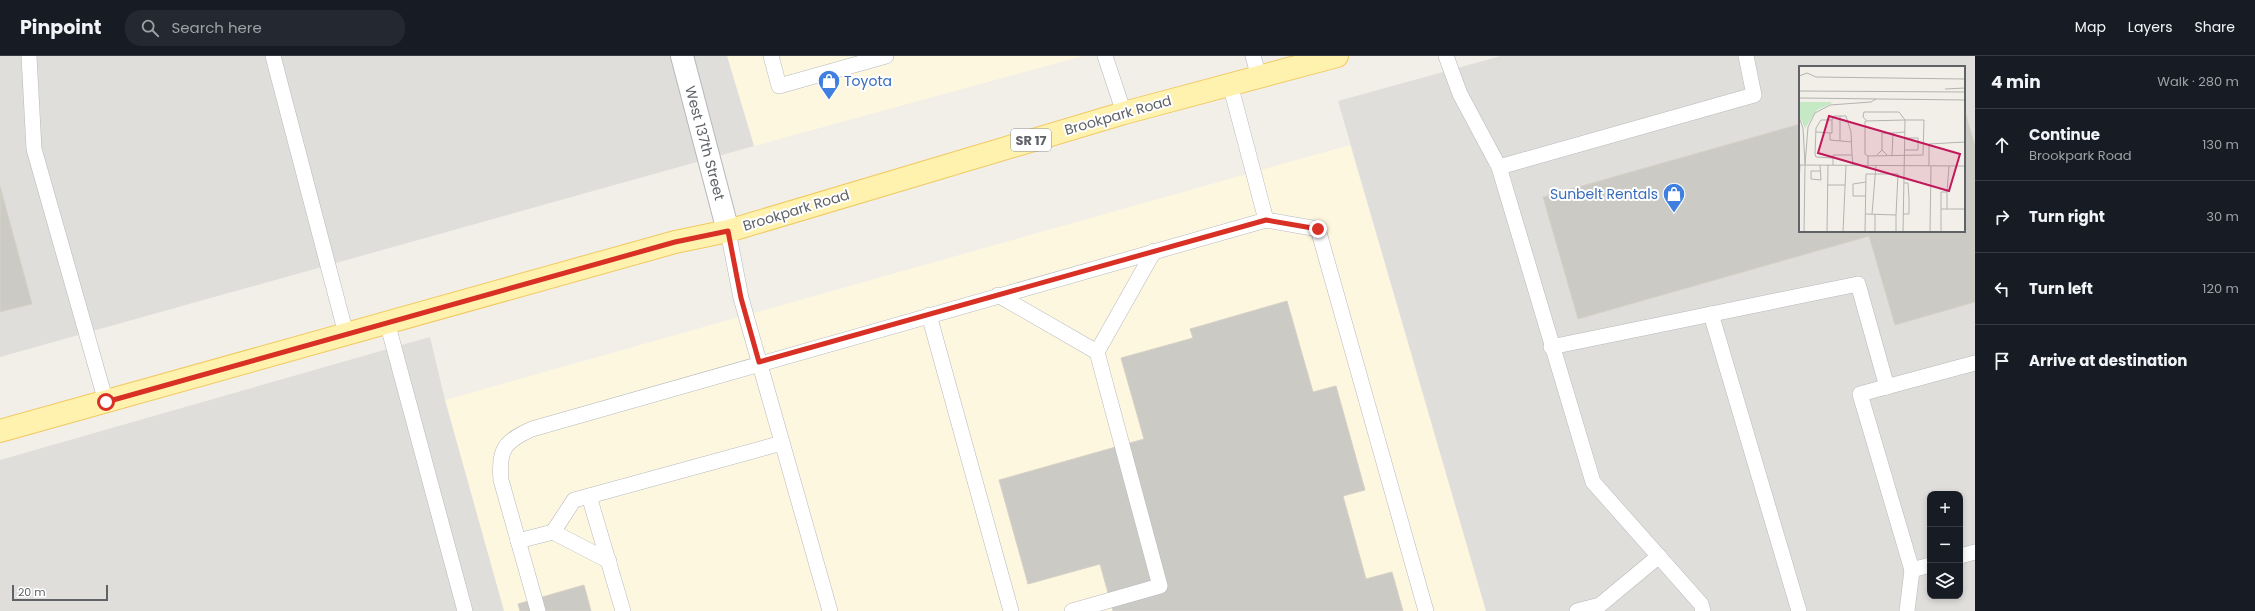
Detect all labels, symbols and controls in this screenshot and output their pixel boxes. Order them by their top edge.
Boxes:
search box [125,10,405,46]
text: Pinpoint [20,14,101,41]
icon: search [139,17,161,39]
text: Search here [171,17,262,38]
text: Map [2075,17,2106,37]
text: Layers [2128,17,2172,37]
text: Share [2194,17,2235,37]
inset map [1799,66,1965,232]
shop icon: Toyota [816,68,842,101]
text: 4 min [1991,70,2041,94]
place label: Toyota [844,71,892,91]
text: Walk · 280 m [2157,72,2239,91]
street label: West 137th Street [680,84,730,202]
street label: Brookpark Road [1062,90,1174,140]
text: Continue [2029,124,2100,145]
road number: SR 17 [1011,129,1051,151]
icon: ahead [1991,134,2013,156]
text: 130 m [2202,135,2239,154]
text: Brookpark Road [2029,146,2132,165]
shop icon: Sunbelt Rentals [1661,181,1687,214]
street label: Brookpark Road [740,184,852,236]
place label: Sunbelt Rentals [1550,184,1658,204]
icon: right [1991,206,2013,228]
text: Turn right [2029,206,2105,227]
text: 30 m [2206,207,2239,226]
route end [1309,220,1327,238]
icon: left [1991,278,2013,300]
text: Turn left [2029,278,2093,299]
text: 120 m [2202,279,2239,298]
icon: arrive [1991,350,2013,372]
text: Arrive at destination [2029,350,2187,371]
route start [97,393,115,411]
map controls [1927,491,1963,599]
button: + [1927,491,1963,527]
button: − [1927,527,1963,563]
button: layers [1927,563,1963,599]
scale bar [12,583,108,602]
text: 20 m [18,584,46,600]

